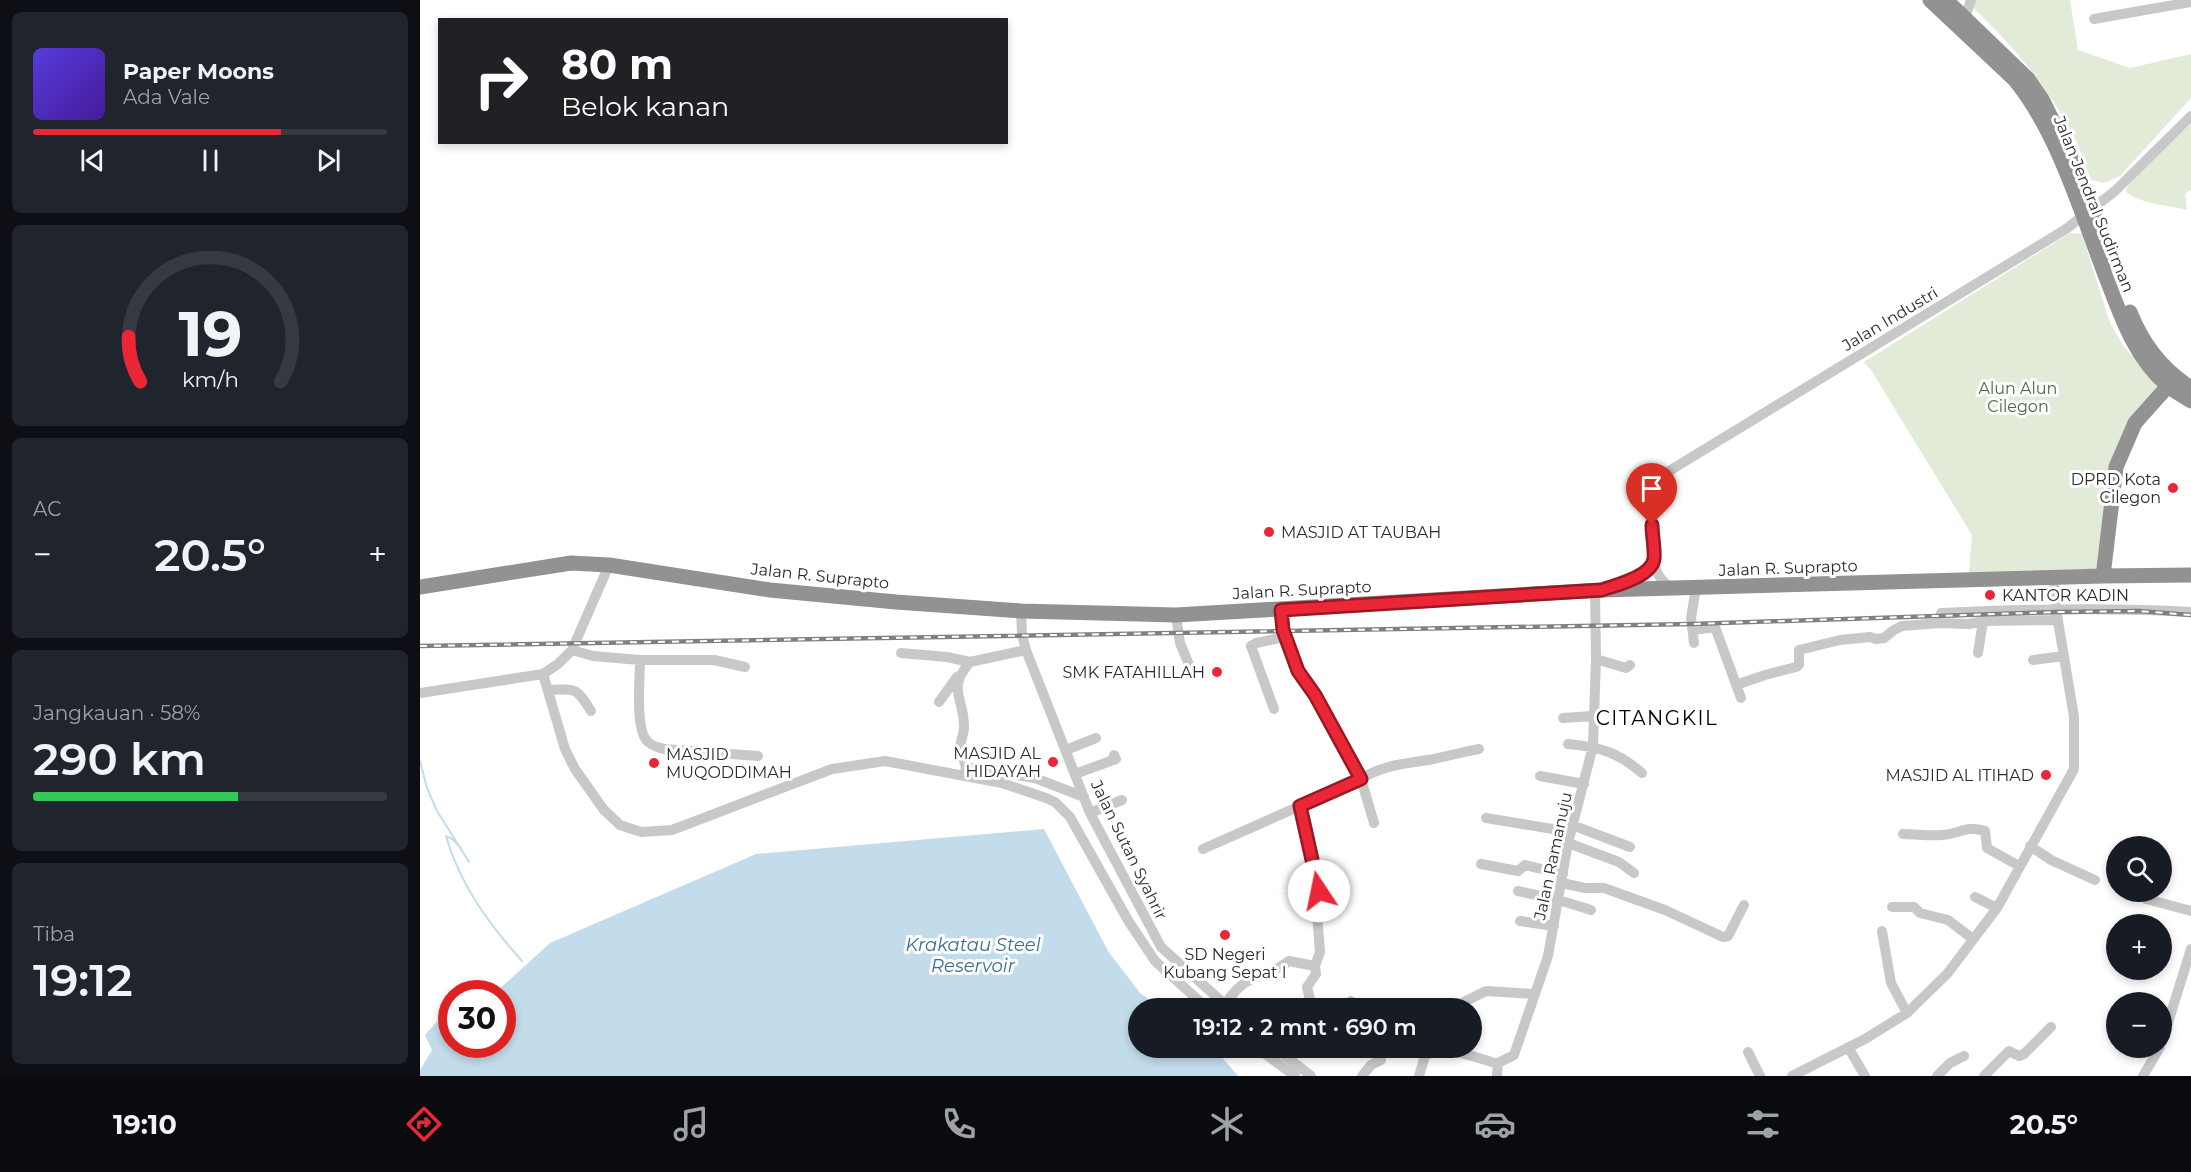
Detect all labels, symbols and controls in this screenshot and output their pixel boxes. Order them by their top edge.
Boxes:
text: 80 m [561,38,673,90]
icon: right [462,42,540,120]
text: Paper Moons [123,58,274,85]
text: Ada Vale [123,85,210,109]
text: Belok kanan [561,90,729,123]
street label: Jalan Jendral Sudirman [2050,112,2138,295]
icon: previous [76,144,109,177]
icon: pause [194,144,227,177]
icon: next [312,144,345,177]
street label: Jalan Industri [1838,283,1941,356]
text: 19 [178,296,242,372]
text: km/h [181,367,239,393]
park label: Alun Alun Cilegon [1979,379,2057,416]
pin [1626,463,1677,525]
place label: DPRD Kota Cilegon [2071,470,2161,507]
icon: arrive [1635,472,1668,505]
marker: DPRD Kota Cilegon [2166,481,2180,495]
text: AC [33,497,61,521]
place label: MASJID AT TAUBAH [1281,523,1441,542]
marker: MASJID AT TAUBAH [1262,525,1276,539]
text: 20.5° [154,527,266,582]
text: − [33,534,52,574]
text: + [368,534,387,574]
street label: Jalan R. Suprapto [1717,556,1858,580]
street label: Jalan R. Suprapto [749,559,890,593]
street label: Jalan R. Suprapto [1231,577,1372,603]
place label: KANTOR KADIN [2002,586,2129,605]
marker: KANTOR KADIN [1983,588,1997,602]
place label: SMK FATAHILLAH [1063,663,1205,682]
marker: SMK FATAHILLAH [1210,665,1224,679]
text: Jangkauan · 58% [33,701,200,725]
district label: CITANGKIL [1596,706,1718,730]
text: 290 km [33,731,206,786]
place label: MASJID AL HIDAYAH [953,744,1042,781]
place label: MASJID MUQODDIMAH [666,745,792,782]
marker: MASJID AL HIDAYAH [1046,755,1060,769]
marker: MASJID MUQODDIMAH [647,756,661,770]
place label: MASJID AL ITIHAD [1886,766,2034,785]
marker: MASJID AL ITIHAD [2039,768,2053,782]
street label: Jalan Sutan Syahrir [1087,776,1171,923]
street label: Jalan Ramanuju [1530,790,1576,923]
map controls [2106,836,2172,1058]
button: search [2106,836,2172,902]
position arrow [1287,859,1351,923]
button: + [2106,914,2172,980]
text: Tiba [33,922,75,946]
marker: SD Negeri Kubang Sepat I [1218,928,1232,942]
water label: Krakatau Steel Reservoir [906,934,1041,977]
place label: SD Negeri Kubang Sepat I [1163,945,1287,982]
text: 19:12 [33,952,133,1007]
speed limit sign: 30 [438,980,516,1058]
button: − [2106,992,2172,1058]
text: 19:12 · 2 mnt · 690 m [1193,1014,1417,1041]
icon: directions [403,1103,445,1145]
icon: music [670,1103,712,1145]
icon: phone [938,1103,980,1145]
icon: climate [1206,1103,1248,1145]
icon: car [1474,1103,1516,1145]
icon: filters [1742,1103,1784,1145]
text: 19:10 [113,1108,177,1141]
text: 20.5° [2010,1108,2078,1141]

